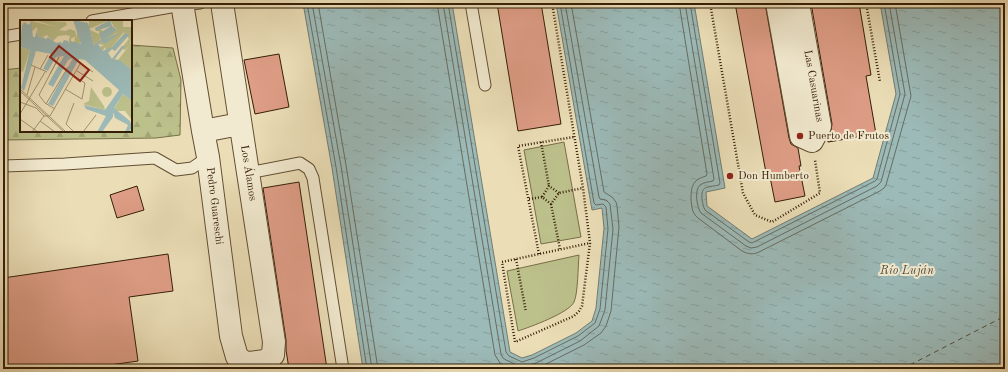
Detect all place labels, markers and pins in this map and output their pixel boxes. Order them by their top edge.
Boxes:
marker: Puerto de Frutos [795,131,805,141]
place label: Puerto de Frutos [808,131,889,142]
marker: Don Humberto [725,171,735,181]
place label: Don Humberto [738,171,809,182]

